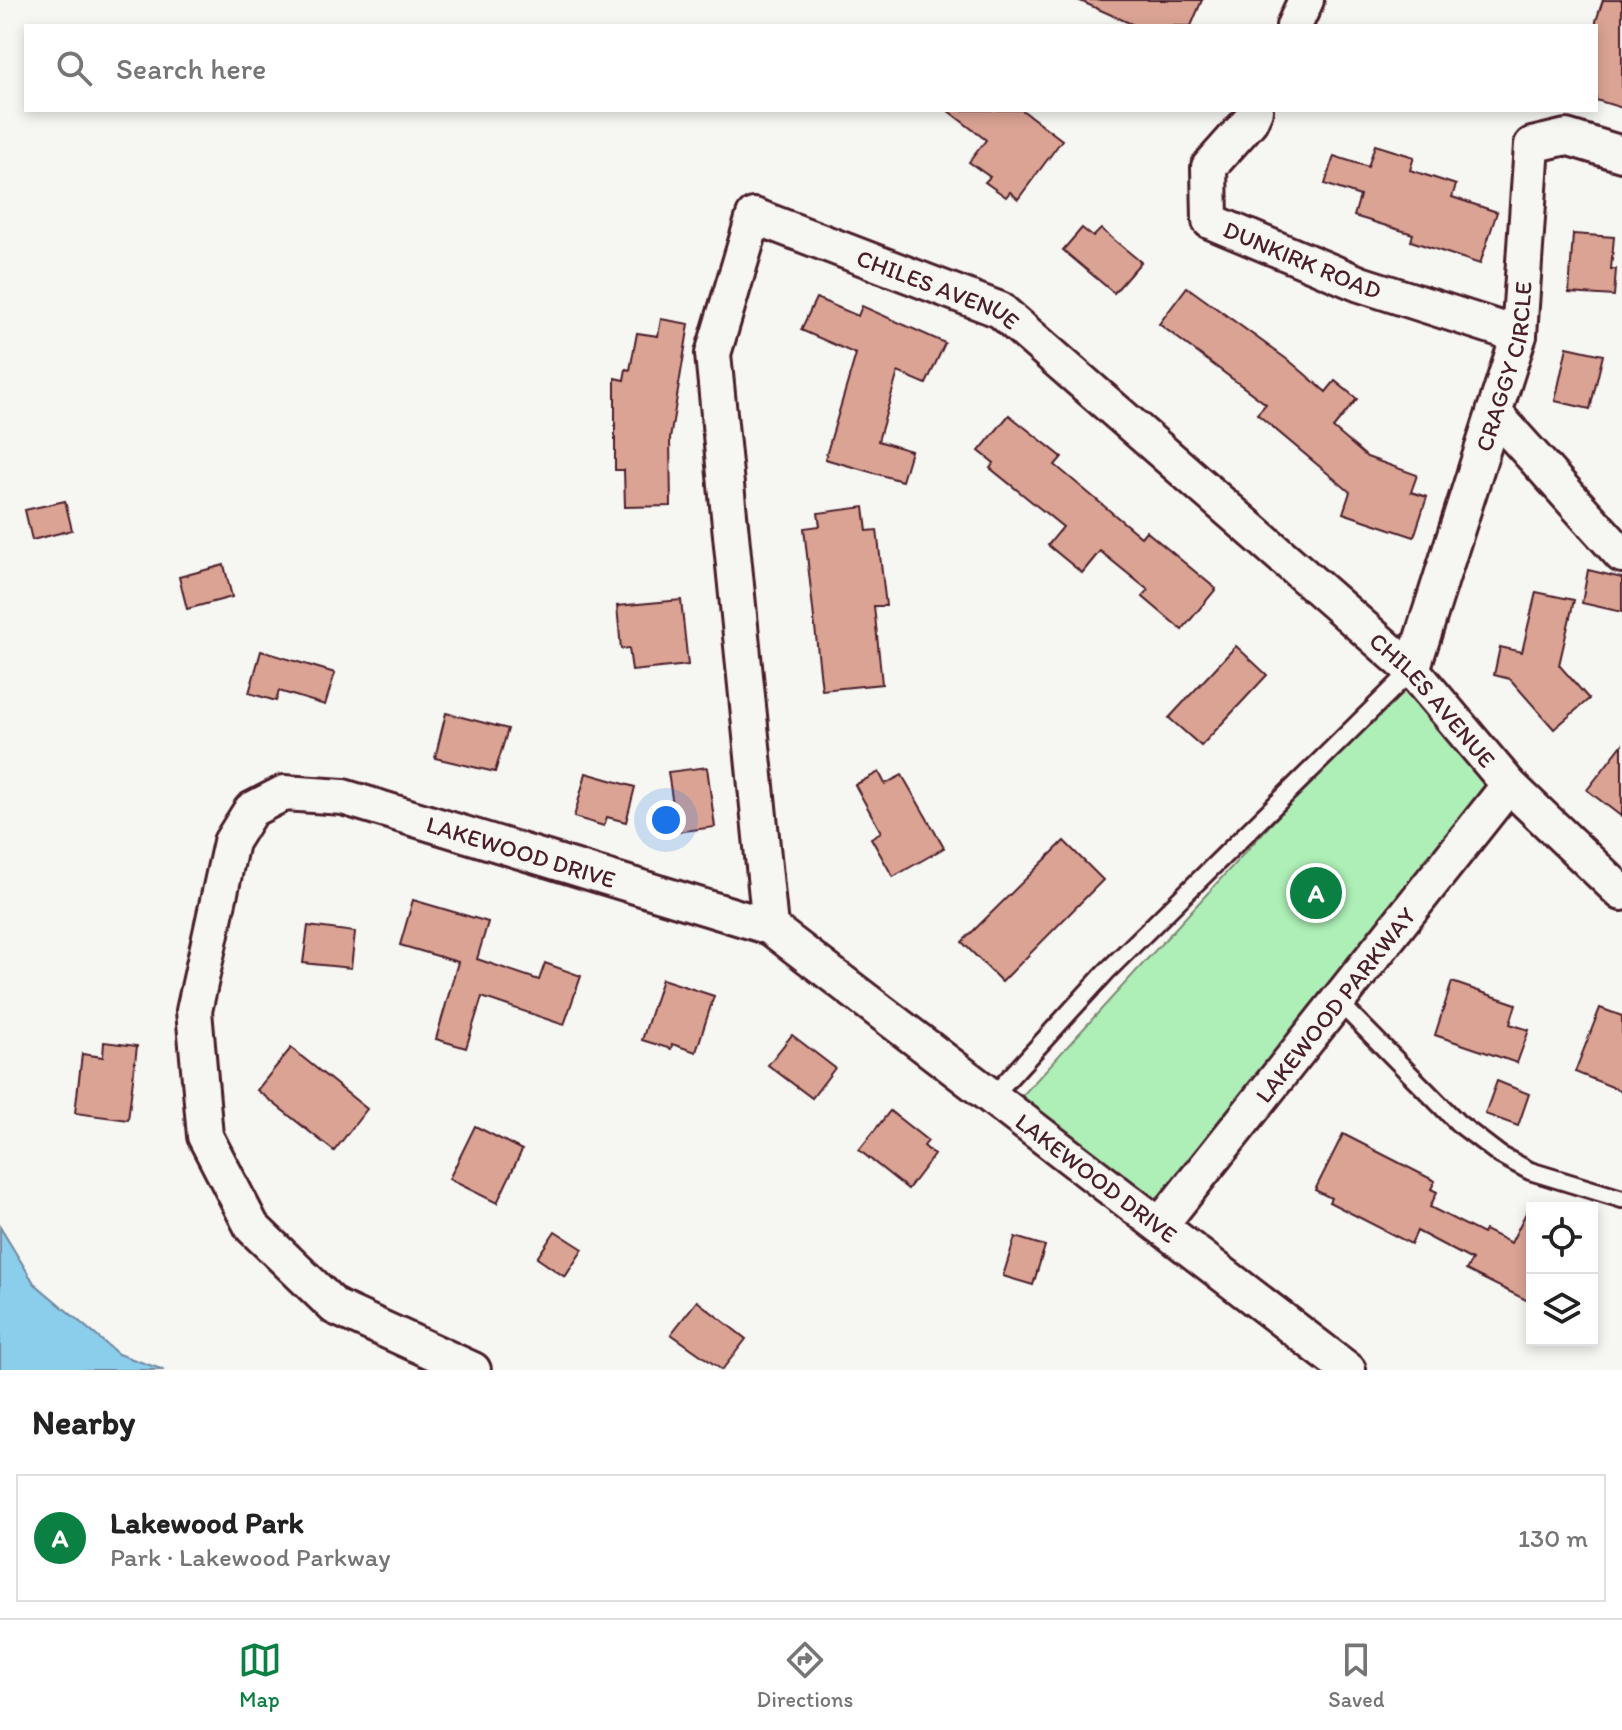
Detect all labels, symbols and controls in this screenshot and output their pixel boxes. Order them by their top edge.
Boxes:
search box [24,24,1598,112]
icon: search [52,46,96,90]
text: Search here [116,50,266,87]
street label: DUNKIRK ROAD [1219,214,1385,304]
street label: CHILES AVENUE [853,242,1026,335]
street label: CRAGGY CIRCLE [1468,280,1537,455]
street label: CHILES AVENUE [1364,625,1502,773]
your location [646,800,686,840]
street label: LAKEWOOD DRIVE [423,809,619,894]
pin: A [1290,863,1342,923]
street label: LAKEWOOD PARKWAY [1249,901,1421,1108]
street label: LAKEWOOD DRIVE [1010,1106,1183,1249]
map controls [1526,1202,1598,1346]
button: locate [1526,1202,1598,1274]
button: layers [1526,1274,1598,1346]
text: Nearby [32,1402,135,1443]
text: Lakewood Park [110,1504,304,1541]
text: A [52,1522,68,1554]
text: 130 m [1518,1522,1588,1554]
text: Park · Lakewood Parkway [110,1541,390,1573]
tab: Map [238,1638,282,1713]
tab: Directions [757,1638,853,1713]
tab: Saved [1328,1638,1384,1713]

